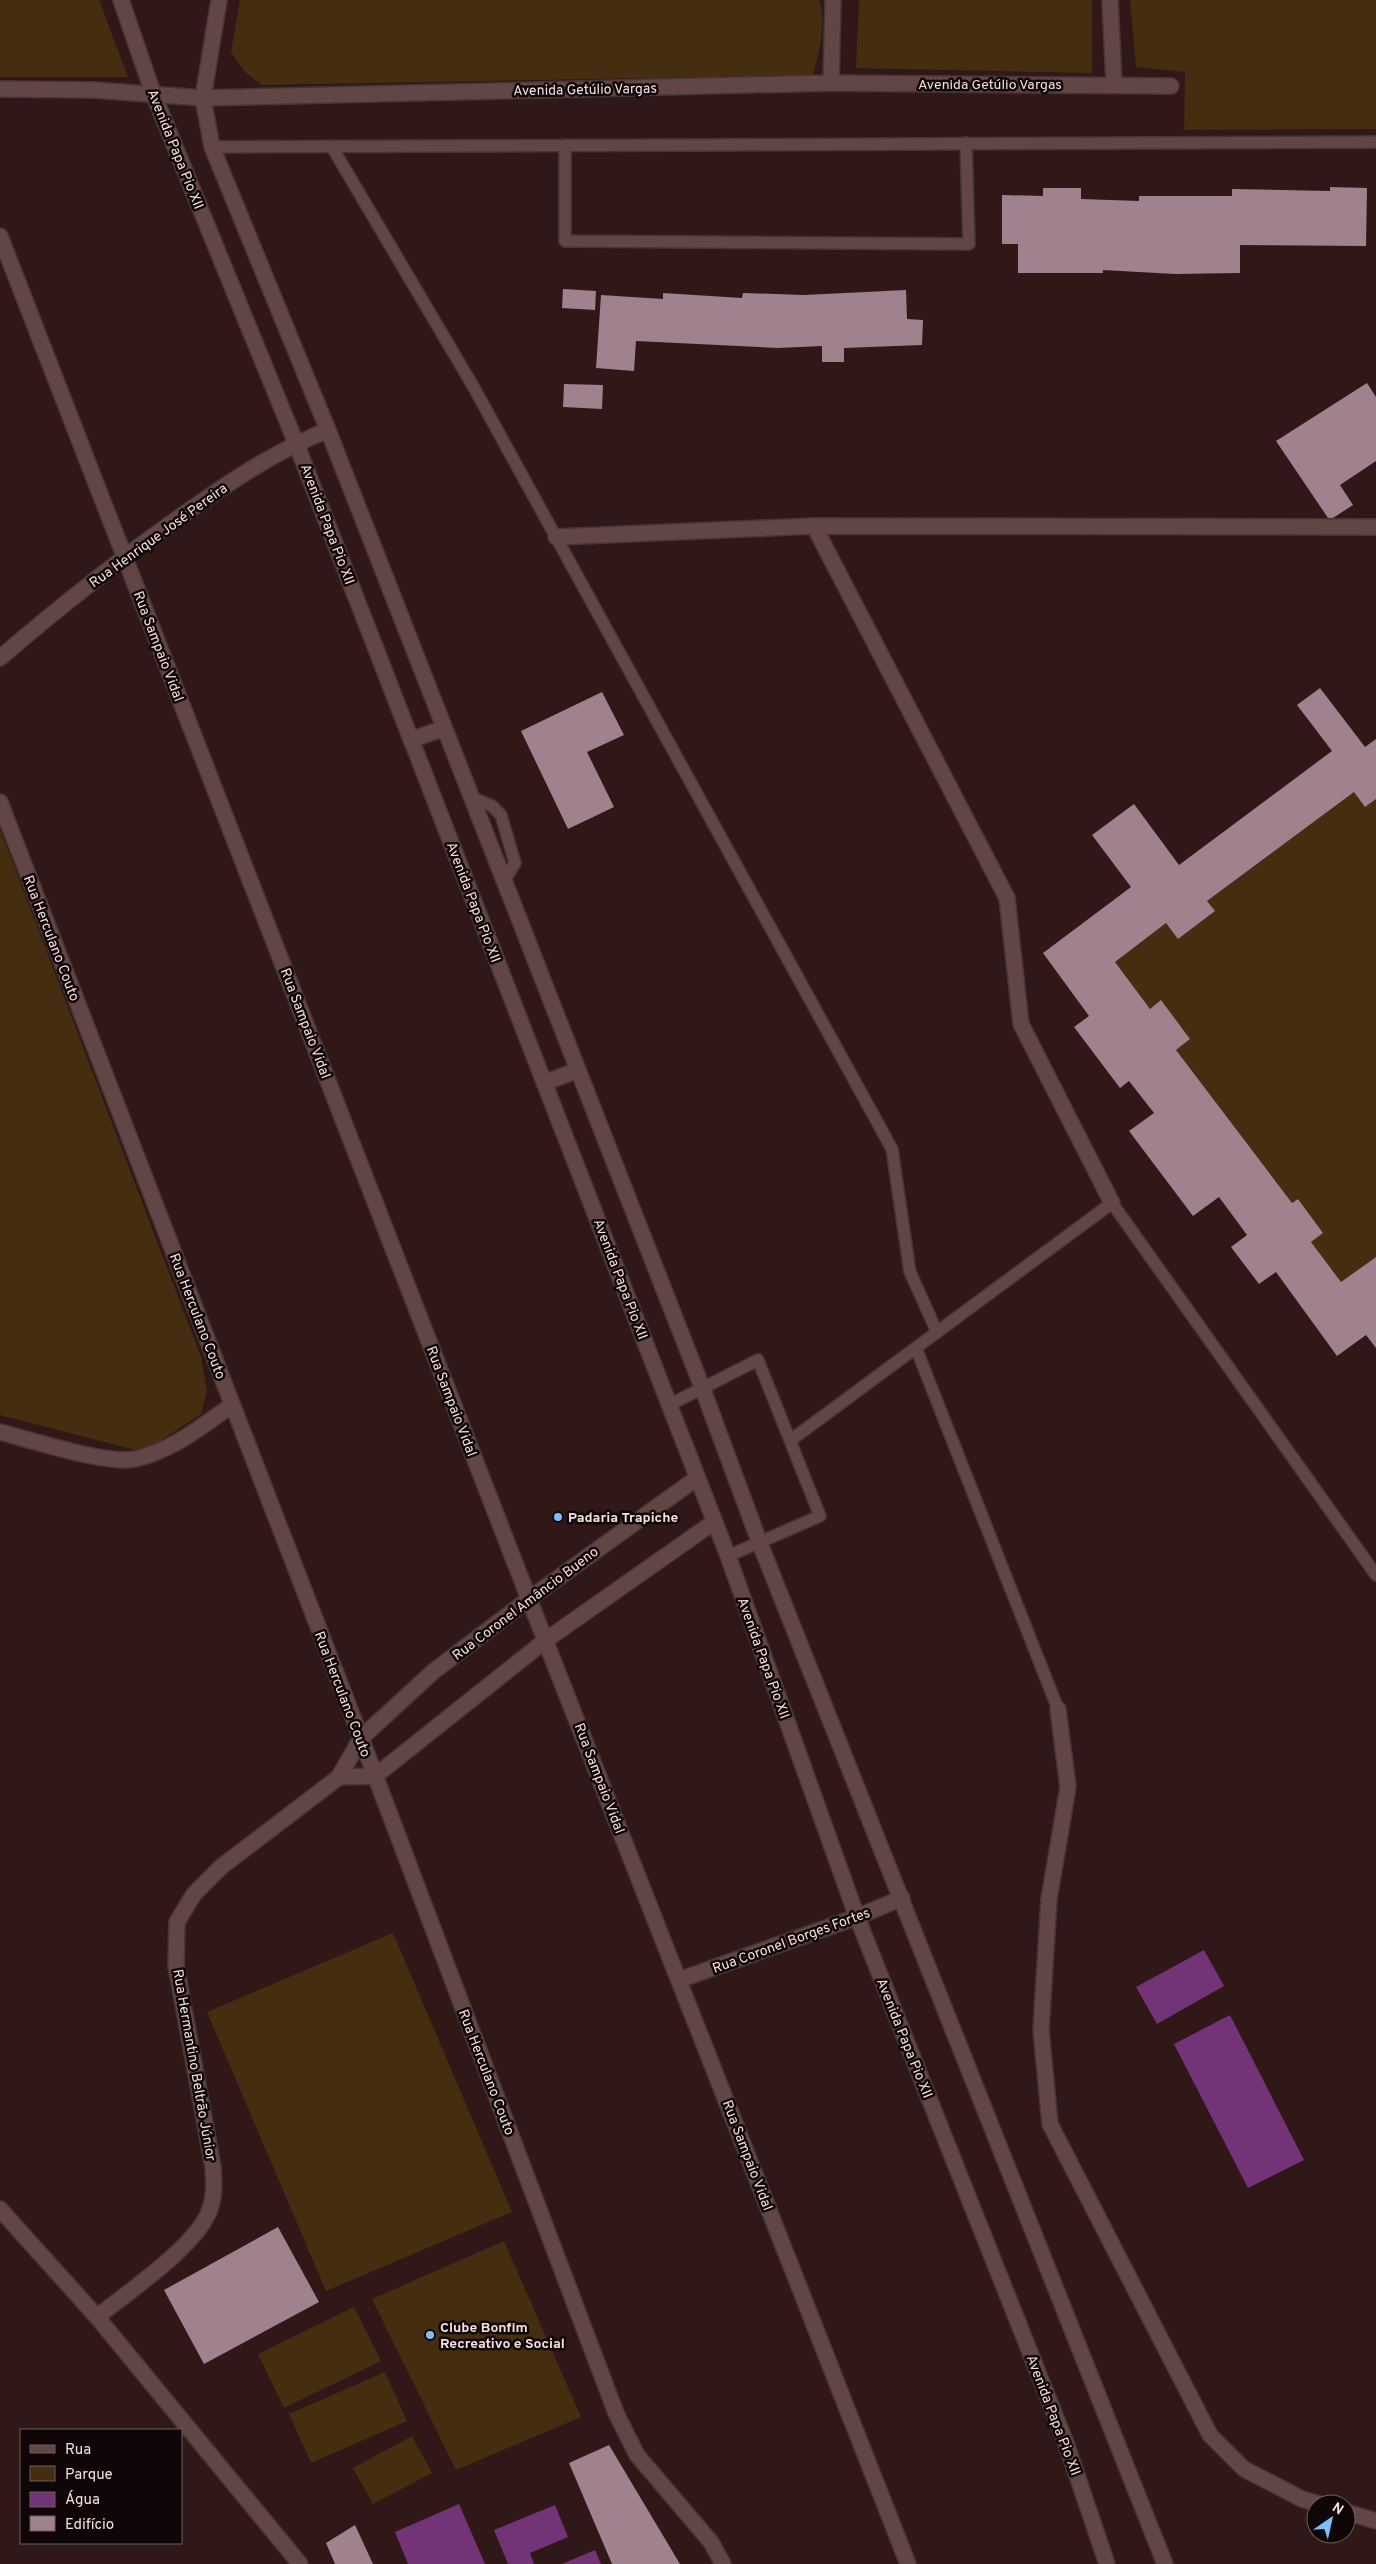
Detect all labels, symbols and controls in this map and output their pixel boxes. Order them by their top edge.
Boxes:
street label: Avenida Getúlio Vargas [918,77,1062,94]
street label: Avenida Getúlio Vargas [513,81,657,100]
street label: Avenida Papa Pio XII [143,87,206,212]
street label: Avenida Papa Pio XII [296,462,357,587]
street label: Rua Henrique José Pereira [87,480,231,592]
street label: Rua Sampaio Vidal [129,589,186,704]
street label: Avenida Papa Pio XII [442,840,503,965]
street label: Rua Herculano Couto [19,873,82,1004]
street label: Rua Sampaio Vidal [276,966,333,1081]
street label: Avenida Papa Pio XII [589,1217,650,1342]
street label: Rua Herculano Couto [165,1251,228,1382]
street label: Rua Sampaio Vidal [422,1344,479,1459]
place label: Padaria Trapiche [568,1510,679,1527]
marker: Padaria Trapiche [552,1511,564,1523]
street label: Rua Coronel Amâncio Bueno [450,1544,602,1665]
street label: Avenida Papa Pio XII [733,1596,792,1722]
street label: Rua Herculano Couto [310,1629,373,1760]
street label: Rua Sampaio Vidal [570,1721,627,1836]
street label: Rua Coronel Borges Fortes [710,1905,873,1978]
street label: Rua Hermantino Beltrão Júnior [168,1968,219,2163]
street label: Avenida Papa Pio XII [872,1976,935,2101]
street label: Rua Herculano Couto [454,2007,517,2138]
street label: Rua Sampaio Vidal [718,2098,775,2213]
place label: Clube Bonfim Recreativo e Social [440,2320,565,2353]
marker: Clube Bonfim Recreativo e Social [424,2329,436,2341]
street label: Avenida Papa Pio XII [1022,2353,1083,2478]
legend [20,2429,182,2544]
text: Rua [65,2441,91,2460]
text: Parque [65,2466,113,2485]
text: Água [65,2490,100,2510]
north arrow [1306,2494,1356,2544]
text: N [1329,2500,1346,2519]
text: Edifício [65,2516,114,2535]

